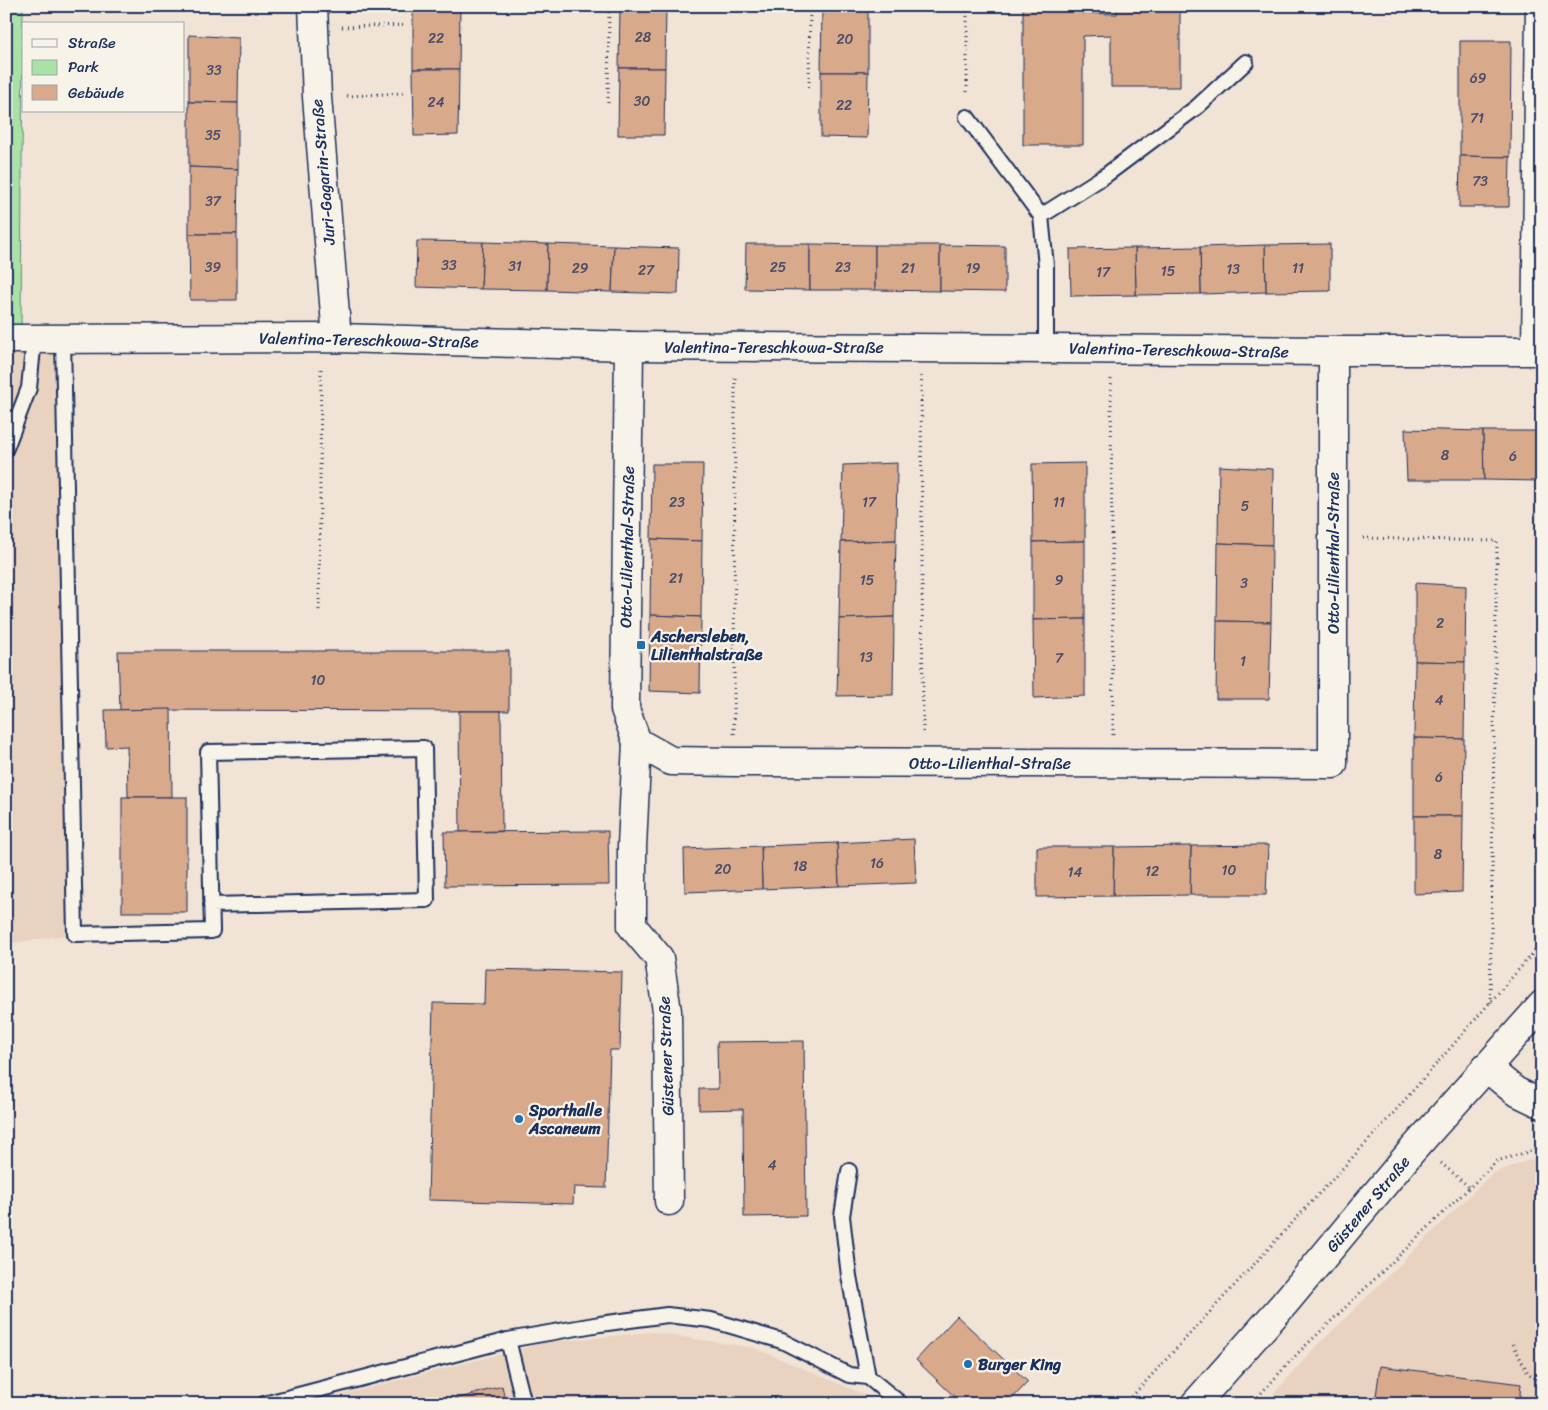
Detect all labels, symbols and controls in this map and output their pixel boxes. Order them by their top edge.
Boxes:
legend [22,22,185,112]
house number: 28 [635,25,652,50]
house number: 22 [428,26,444,51]
house number: 20 [837,27,854,52]
text: Straße [68,30,116,56]
text: Park [68,54,99,80]
house number: 33 [206,58,222,83]
house number: 69 [1470,66,1487,91]
text: Gebäude [68,80,124,106]
house number: 30 [634,89,650,114]
house number: 24 [428,90,445,115]
house number: 22 [836,93,852,118]
street label: Juri-Gagarin-Straße [302,98,344,247]
house number: 71 [1470,106,1484,131]
house number: 35 [205,123,222,148]
house number: 73 [1472,169,1488,194]
house number: 37 [205,189,222,214]
house number: 33 [441,253,457,278]
house number: 31 [508,254,522,279]
house number: 39 [205,255,222,280]
house number: 25 [770,255,787,280]
house number: 23 [835,255,851,280]
house number: 29 [572,256,589,281]
house number: 21 [901,256,915,281]
house number: 19 [966,256,981,281]
house number: 11 [1292,256,1304,281]
house number: 13 [1226,257,1240,282]
house number: 27 [638,258,655,283]
house number: 15 [1161,259,1176,284]
house number: 17 [1096,260,1111,285]
street label: Valentina-Tereschkowa-Straße [259,324,479,356]
street label: Valentina-Tereschkowa-Straße [664,333,884,362]
street label: Valentina-Tereschkowa-Straße [1069,334,1289,366]
house number: 8 [1441,443,1450,468]
house number: 6 [1509,444,1517,469]
street label: Otto-Lilienthal-Straße [611,466,643,628]
street label: Otto-Lilienthal-Straße [1319,472,1348,634]
house number: 23 [669,490,685,515]
house number: 17 [862,490,877,515]
house number: 11 [1053,490,1065,515]
house number: 5 [1241,494,1250,519]
house number: 21 [669,566,683,591]
house number: 15 [860,568,875,593]
house number: 9 [1055,568,1064,593]
house number: 3 [1240,571,1248,596]
house number: 2 [1436,611,1444,636]
place label: Aschersleben, Lilienthalstraße [650,622,763,669]
marker: Aschersleben, Lilienthalstraße [635,639,647,651]
house number: 13 [859,645,873,670]
house number: 7 [1055,646,1064,671]
house number: 1 [1240,649,1246,674]
house number: 10 [311,668,326,693]
house number: 4 [1435,688,1444,713]
street label: Otto-Lilienthal-Straße [909,749,1071,778]
house number: 6 [1435,765,1443,790]
house number: 8 [1434,842,1443,867]
house number: 16 [870,851,884,876]
house number: 18 [793,854,808,879]
house number: 20 [715,857,732,882]
house number: 10 [1222,858,1237,883]
house number: 12 [1145,859,1159,884]
house number: 14 [1068,860,1083,885]
street label: Güstener Straße [649,996,683,1116]
place label: Sporthalle Ascaneum [528,1096,602,1143]
marker: Sporthalle Ascaneum [513,1113,525,1125]
street label: Güstener Straße [1318,1149,1418,1259]
house number: 4 [768,1153,777,1178]
place label: Burger King [978,1350,1062,1379]
marker: Burger King [962,1358,974,1370]

